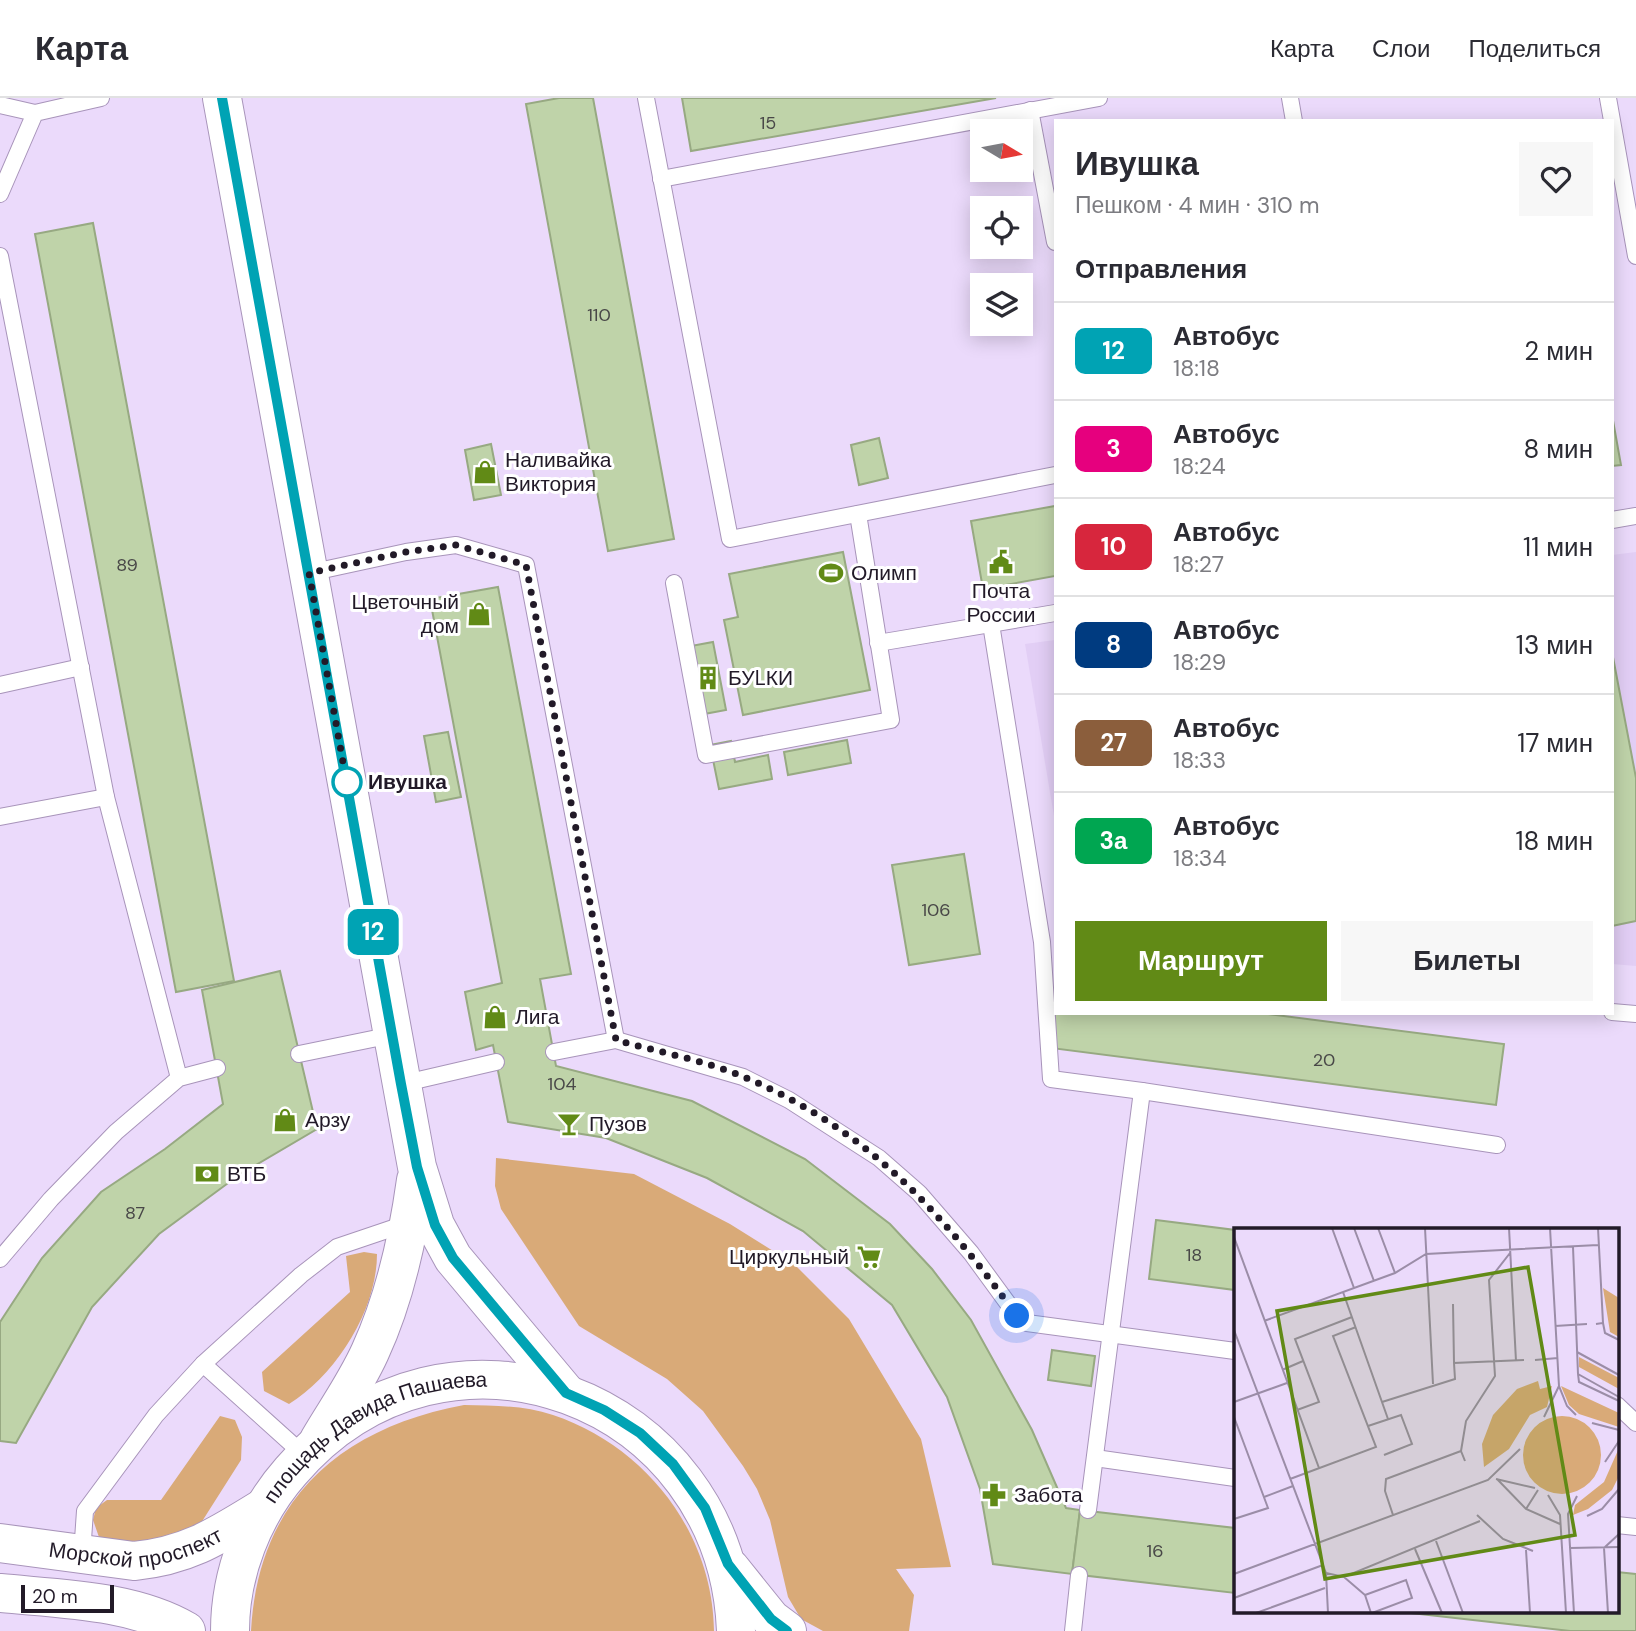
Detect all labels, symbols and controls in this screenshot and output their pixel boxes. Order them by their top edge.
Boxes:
text: Карта [35,27,128,70]
text: Карта [1270,33,1334,64]
text: Слои [1372,33,1430,64]
text: Поделиться [1468,33,1601,64]
house number: 15 [760,111,776,135]
north arrow [970,119,1032,182]
map controls [970,119,1033,336]
text: Ивушка [1075,142,1199,185]
button: heart [1519,142,1593,216]
text: Пешком · 4 мин · 310 m [1075,190,1319,220]
button: locate [970,196,1033,259]
text: Отправления [1075,252,1247,286]
button: layers [970,273,1033,336]
house number: 110 [587,303,611,327]
text: Автобус [1173,319,1280,353]
text: 2 мин [1524,334,1593,368]
text: 12 [1102,335,1125,366]
text: 18:18 [1173,353,1220,383]
text: Автобус [1173,417,1280,451]
text: 8 мин [1524,432,1593,466]
text: 3 [1106,433,1121,464]
place label: Наливайка Виктория [505,446,612,498]
text: 18:24 [1173,451,1226,481]
shop icon: Наливайка Виктория [471,458,499,486]
text: Автобус [1173,515,1280,549]
text: 11 мин [1523,530,1593,564]
text: 10 [1101,531,1126,562]
public building icon: Почта России [987,548,1015,576]
text: 18:27 [1173,549,1224,579]
house number: 89 [116,553,138,577]
sports icon: Олимп [817,559,845,587]
place label: Олимп [851,559,917,587]
place label: Почта России [966,577,1036,629]
place label: Цветочный дом [352,588,459,640]
shop icon: Цветочный дом [465,600,493,628]
text: Автобус [1173,613,1280,647]
text: 13 мин [1516,628,1593,662]
text: 8 [1106,629,1121,660]
text: 18:29 [1173,647,1226,677]
building icon: БУLКИ [694,664,722,692]
place label: БУLКИ [728,664,793,692]
text: Автобус [1173,711,1280,745]
text: 17 мин [1517,726,1593,760]
text: 27 [1100,727,1127,758]
text: 18:33 [1173,745,1226,775]
marker: Ивушка [332,767,362,797]
place label: Ивушка [368,768,447,796]
text: Автобус [1173,809,1280,843]
text: 18 мин [1515,824,1593,858]
text: 3а [1100,825,1127,856]
text: 18:34 [1173,843,1226,873]
house number: 106 [921,898,951,922]
line badge: 12 [342,909,404,955]
text: 12 [362,916,384,947]
button: Маршрут [1075,921,1327,1001]
button: Билеты [1341,921,1593,1001]
shop icon: Лига [481,1003,509,1031]
place label: Лига [515,1003,560,1031]
house number: 20 [1313,1048,1335,1072]
house number: 104 [548,1072,576,1096]
shop icon: Арзу [271,1106,299,1134]
place label: Арзу [305,1106,351,1134]
bar icon: Пузов [555,1110,583,1138]
place label: Пузов [589,1110,647,1138]
bank icon: ВТБ [193,1160,221,1188]
place label: ВТБ [227,1160,266,1188]
house number: 87 [125,1201,145,1225]
inset map [1234,1228,1618,1614]
place label: Циркульный [729,1243,849,1271]
supermarket icon: Циркульный [855,1243,883,1271]
house number: 18 [1186,1243,1202,1267]
your location [999,1298,1034,1333]
street label: площадь Давида Пашаева [257,1366,488,1509]
pharmacy icon: Забота [980,1481,1008,1509]
place label: Забота [1014,1481,1083,1509]
street label: Морской проспект [47,1521,227,1575]
house number: 16 [1147,1539,1163,1563]
scale bar [21,1582,114,1614]
text: 20 m [32,1584,78,1609]

